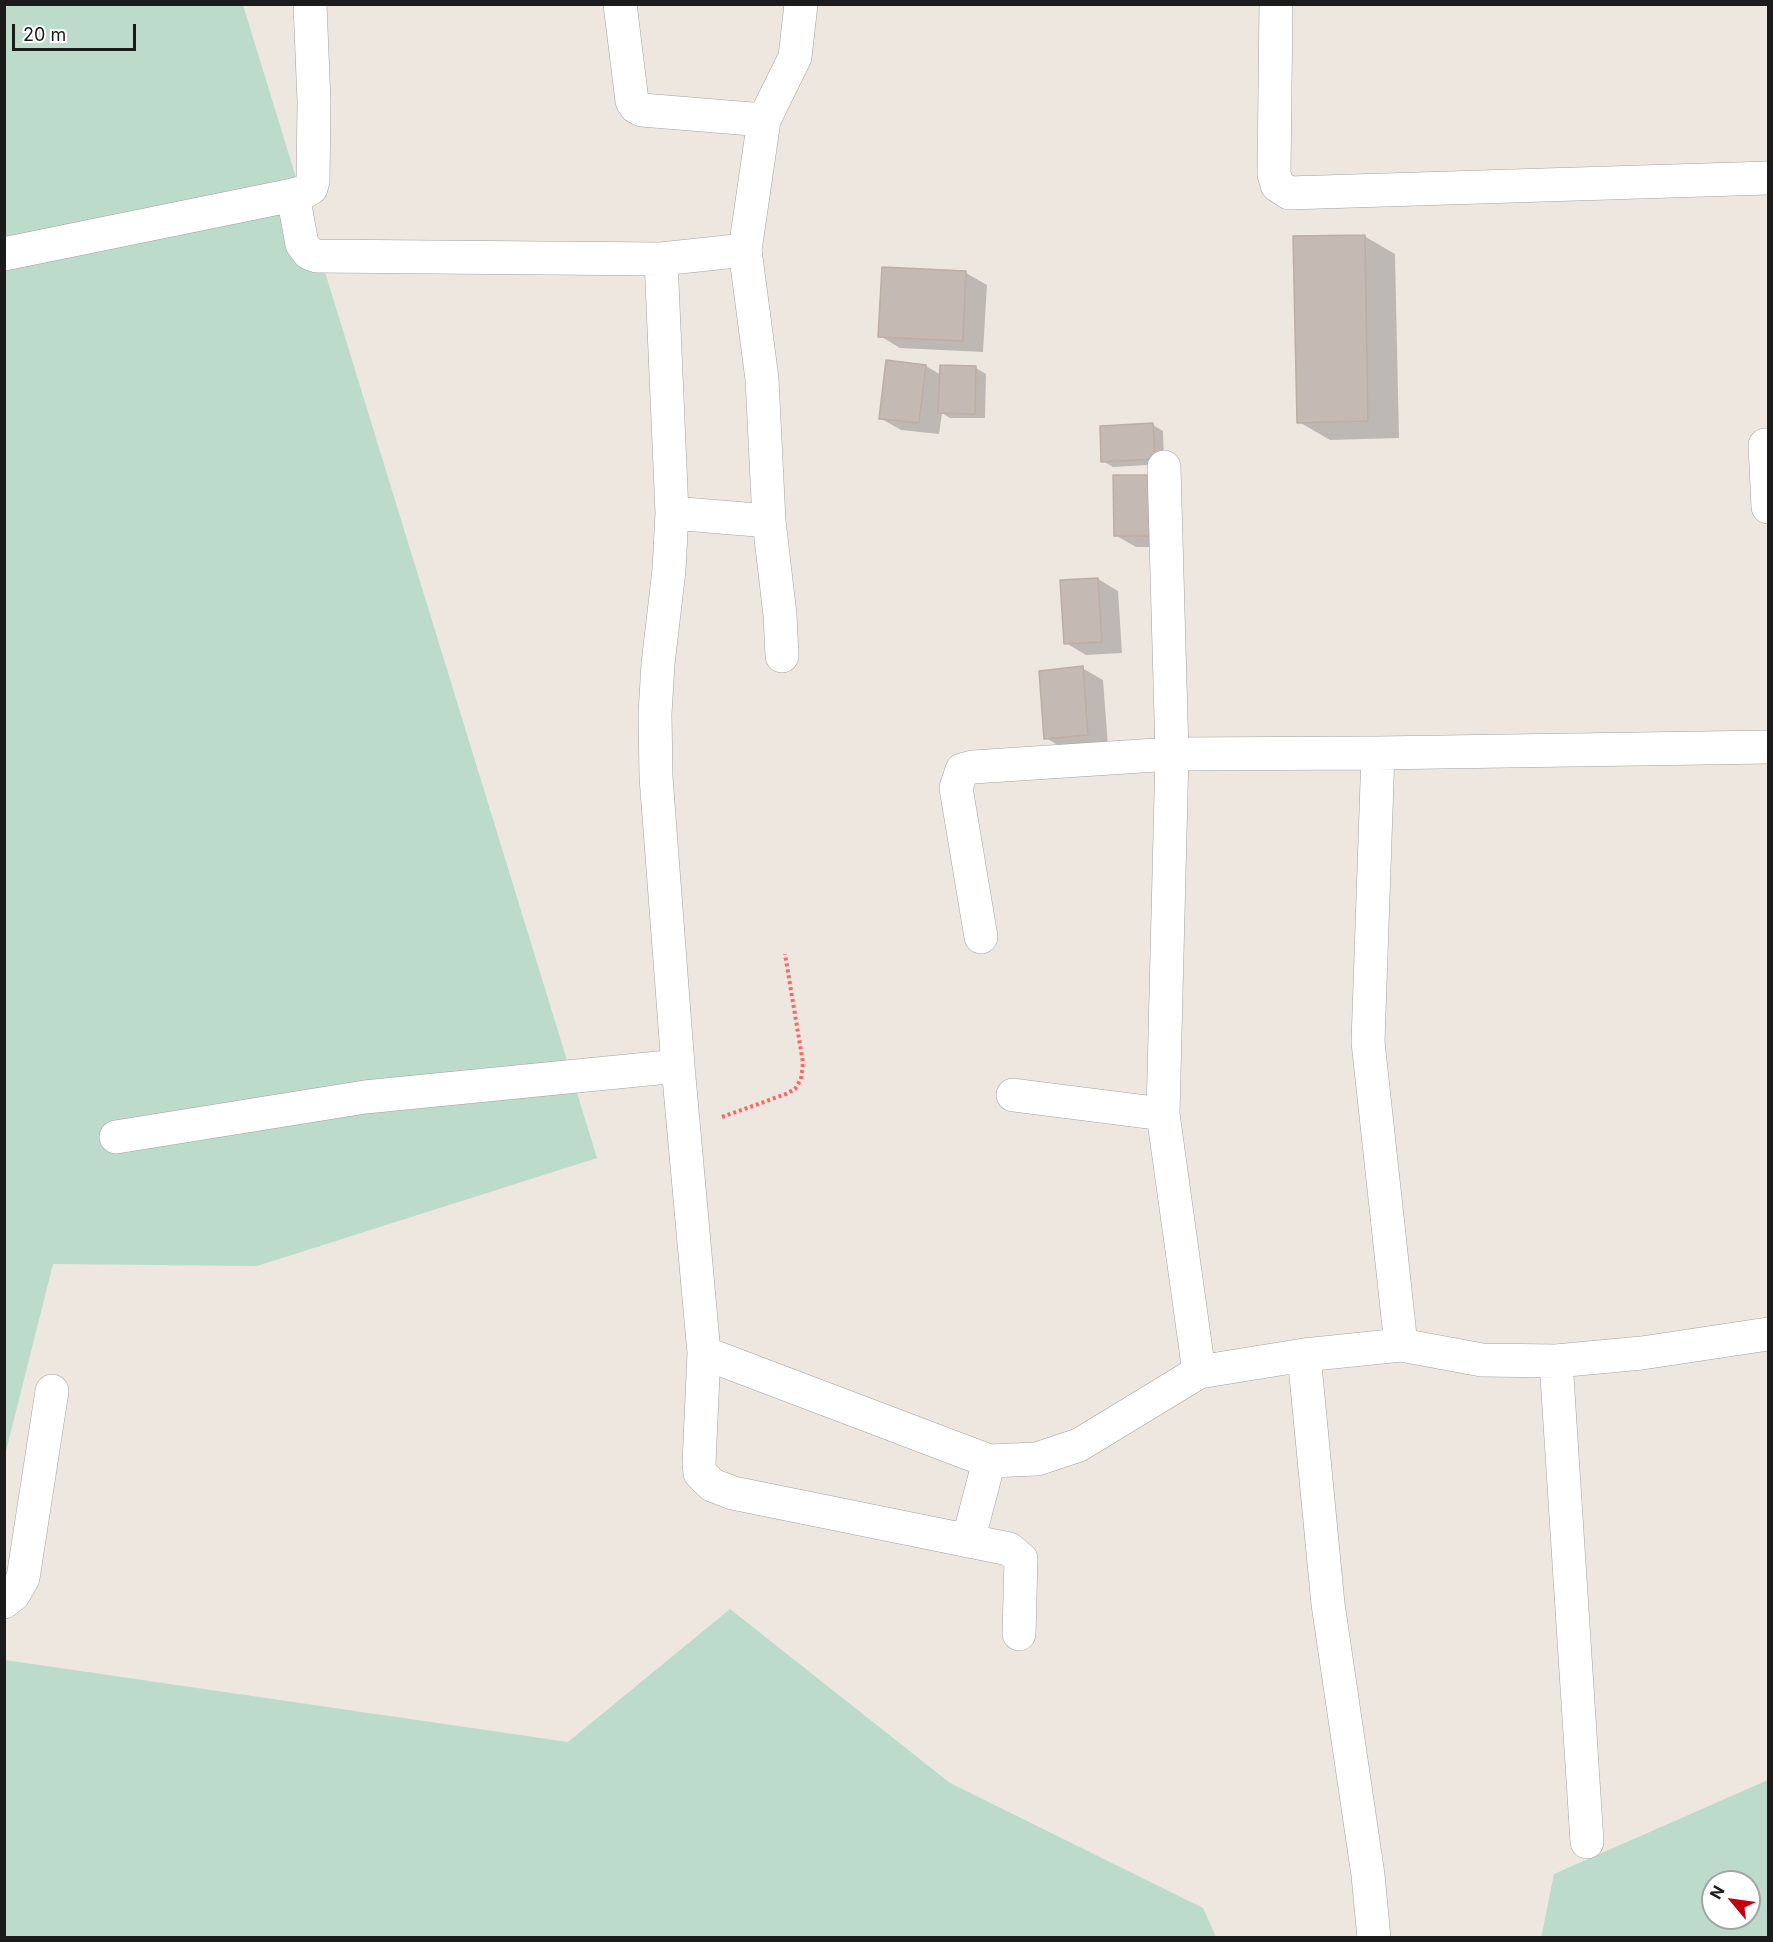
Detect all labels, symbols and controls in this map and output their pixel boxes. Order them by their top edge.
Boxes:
scale bar [15,12,140,50]
text: 20 m [23,24,66,45]
north arrow [1701,1870,1761,1930]
text: N [1705,1882,1729,1902]

